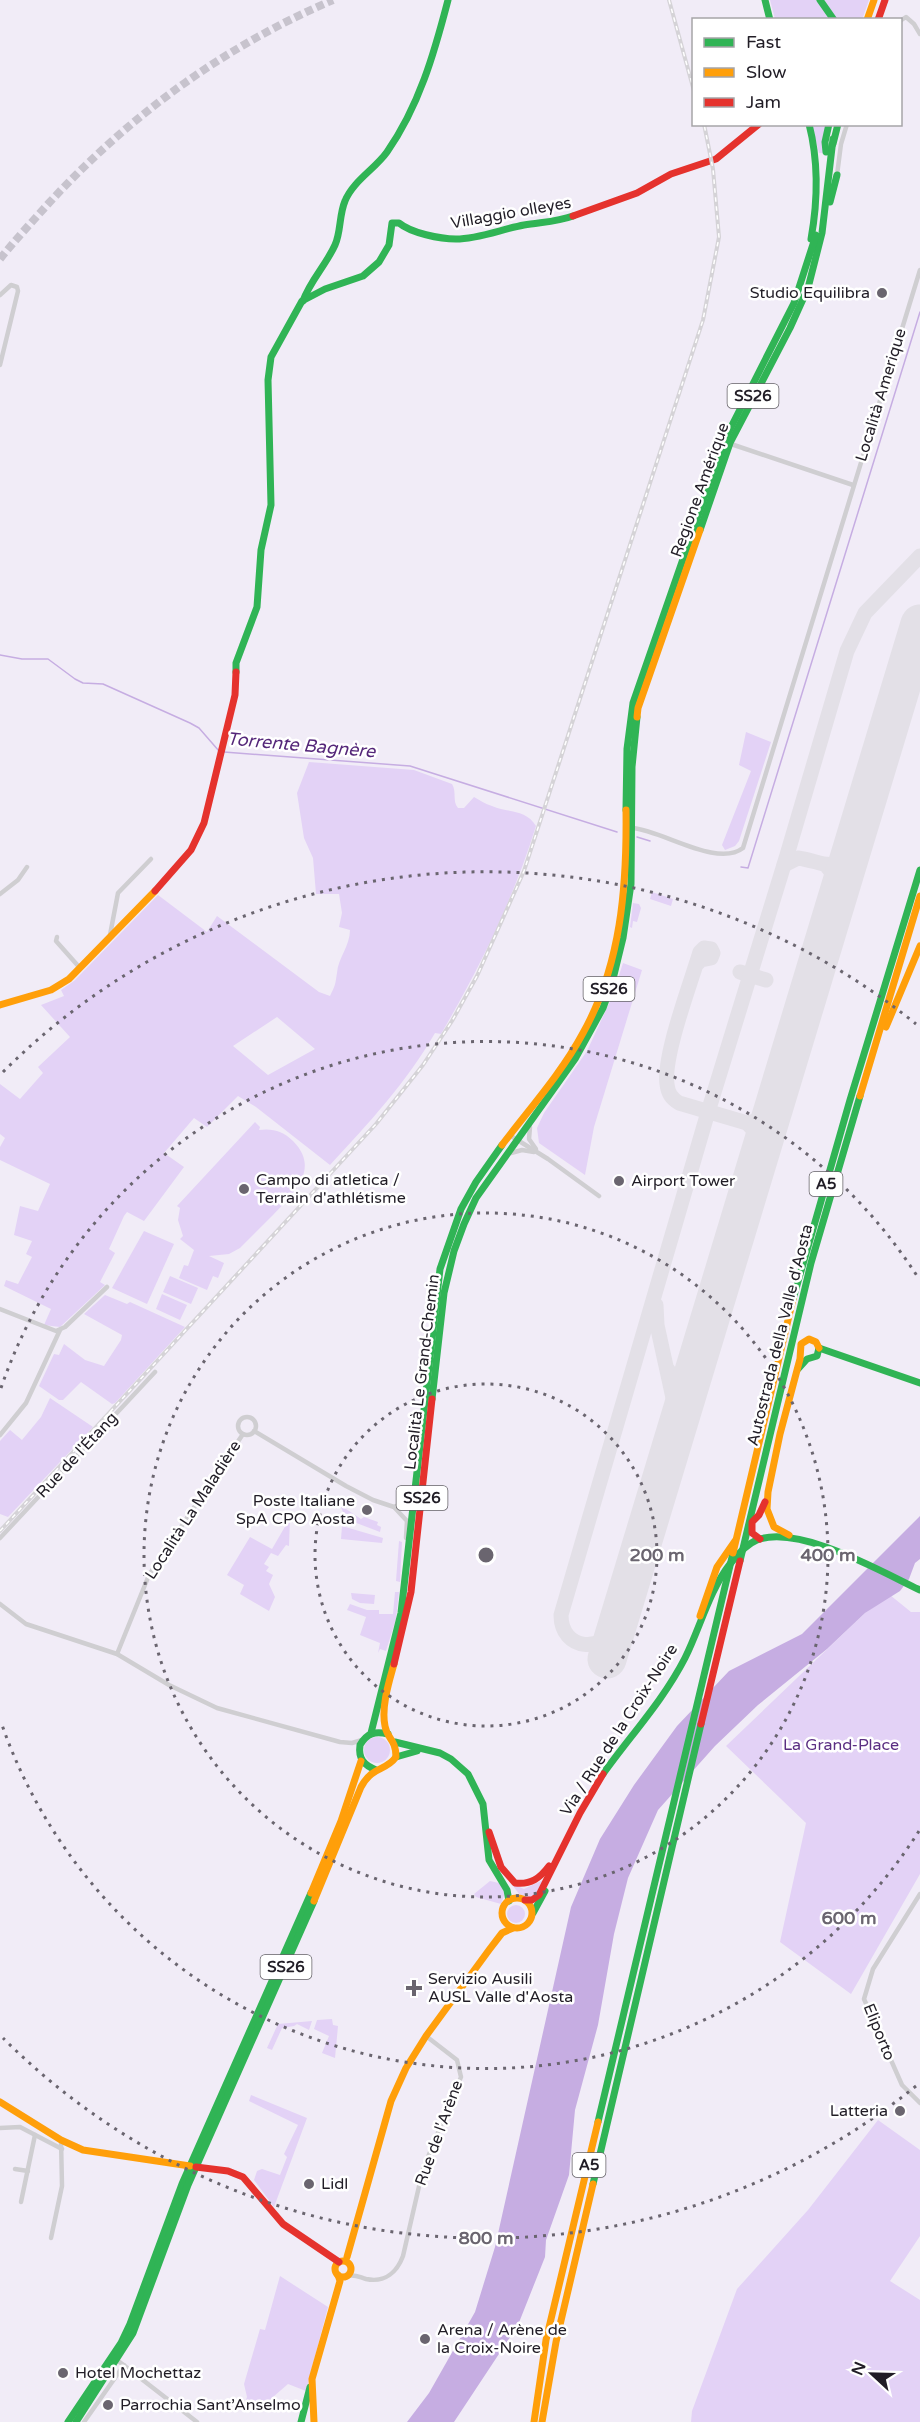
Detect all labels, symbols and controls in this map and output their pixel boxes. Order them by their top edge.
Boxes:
legend [692,18,902,126]
text: Fast [746,31,781,53]
text: Slow [746,61,787,83]
text: Jam [746,91,781,113]
street label: Villaggio olleyes [449,193,573,233]
place label: Studio Equilibra [750,283,870,303]
marker: Studio Equilibra [875,286,889,300]
street label: Località Amerique [851,326,911,464]
road number: SS26 [728,384,778,408]
street label: Regione Amérique [666,420,734,560]
water label: Torrente Bagnère [226,728,377,763]
road number: SS26 [584,977,634,1001]
place label: Campo di atletica / Terrain d'athlétisme [256,1170,406,1208]
place label: Airport Tower [631,1171,736,1191]
road number: A5 [810,1172,842,1196]
marker: Airport Tower [612,1174,626,1188]
marker: Campo di atletica / Terrain d'athlétisme [237,1182,251,1196]
street label: Autostrada della Valle d'Aosta [743,1222,817,1448]
street label: Località Le Grand-Chemin [400,1273,444,1471]
street label: Rue de l'Étang [32,1408,122,1502]
street label: Località La Maladière [141,1437,245,1583]
road number: SS26 [396,1486,448,1510]
place label: Poste Italiane SpA CPO Aosta [236,1491,355,1529]
marker: Poste Italiane SpA CPO Aosta [360,1503,374,1517]
text: 200 m [629,1544,685,1566]
text: 400 m [800,1544,856,1566]
centre of rings [476,1545,496,1565]
street label: Via / Rue de la Croix-Noire [556,1640,682,1820]
park label: La Grand-Place [783,1735,899,1755]
text: 600 m [821,1907,877,1929]
road number: SS26 [260,1955,312,1979]
place label: Servizio Ausili AUSL Valle d'Aosta [428,1969,573,2007]
marker: Servizio Ausili AUSL Valle d'Aosta [405,1979,423,1997]
street label: Eliporto [859,2001,899,2063]
street label: Rue de l'Arène [411,2078,467,2188]
place label: Latteria [830,2101,888,2121]
marker: Latteria [893,2104,907,2118]
road number: A5 [572,2153,606,2177]
place label: Lidl [321,2174,348,2194]
marker: Lidl [302,2177,316,2191]
text: 800 m [458,2227,514,2249]
place label: Arena / Arène de la Croix-Noire [437,2320,567,2358]
marker: Arena / Arène de la Croix-Noire [418,2332,432,2346]
north arrow [842,2344,902,2404]
text: N [847,2359,871,2378]
place label: Hotel Mochettaz [75,2363,201,2383]
marker: Hotel Mochettaz [56,2366,70,2380]
place label: Parrochia Sant’Anselmo [120,2395,301,2415]
marker: Parrochia Sant’Anselmo [101,2398,115,2412]

